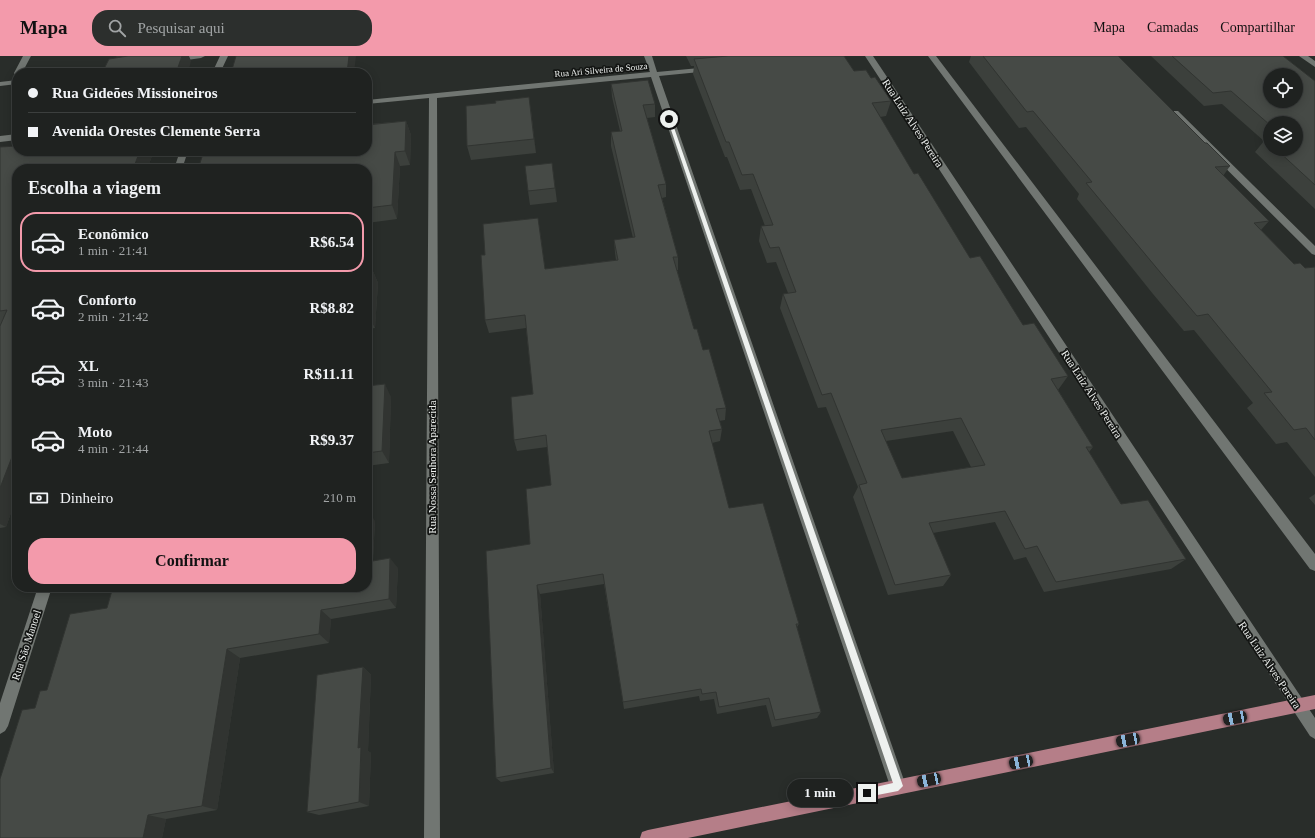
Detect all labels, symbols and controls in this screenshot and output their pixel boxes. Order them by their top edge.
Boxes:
search box [92,10,372,46]
text: Mapa [20,17,68,38]
icon: search [106,17,128,39]
text: Pesquisar aqui [138,20,225,36]
text: Mapa [1093,20,1125,35]
text: Camadas [1147,20,1198,35]
text: Compartilhar [1220,20,1295,35]
street label: Rua Ari Silveira de Souza [554,61,648,79]
map controls [1263,68,1303,156]
button: locate [1263,68,1303,108]
street label: Rua Luiz Alves Pereira [880,77,946,169]
text: Rua Gideões Missioneiros [52,85,218,101]
route start [660,110,678,128]
button: layers [1263,116,1303,156]
text: Avenida Orestes Clemente Serra [52,123,260,139]
text: Escolha a viagem [28,178,161,198]
icon: car [30,224,66,260]
text: Econômico [78,226,149,242]
text: R$6.54 [309,234,354,250]
text: 1 min · 21:41 [78,243,148,258]
icon: car [30,290,66,326]
text: Conforto [78,292,136,308]
text: R$8.82 [309,300,354,316]
text: 2 min · 21:42 [78,309,148,324]
street label: Rua Luiz Alves Pereira [1059,348,1125,440]
icon: car [30,356,66,392]
text: XL [78,358,99,374]
text: R$11.11 [304,366,354,382]
text: 3 min · 21:43 [78,375,148,390]
street label: Rua Nossa Senhora Aparecida [426,400,438,534]
icon: car [30,422,66,458]
text: Moto [78,424,112,440]
text: R$9.37 [309,432,354,448]
text: 4 min · 21:44 [78,441,148,456]
icon: cash [28,487,50,509]
text: Dinheiro [60,490,113,506]
text: 210 m [323,490,356,505]
button: Confirmar [28,538,356,584]
street label: Rua São Manoel [9,608,43,682]
street label: Rua Luiz Alves Pereira [1236,619,1304,711]
car [1222,710,1248,726]
car [1115,732,1141,748]
car [1008,754,1034,770]
car [916,772,942,788]
callout: 1 min [787,779,853,807]
route end [858,784,876,802]
text: 1 min [804,785,836,800]

